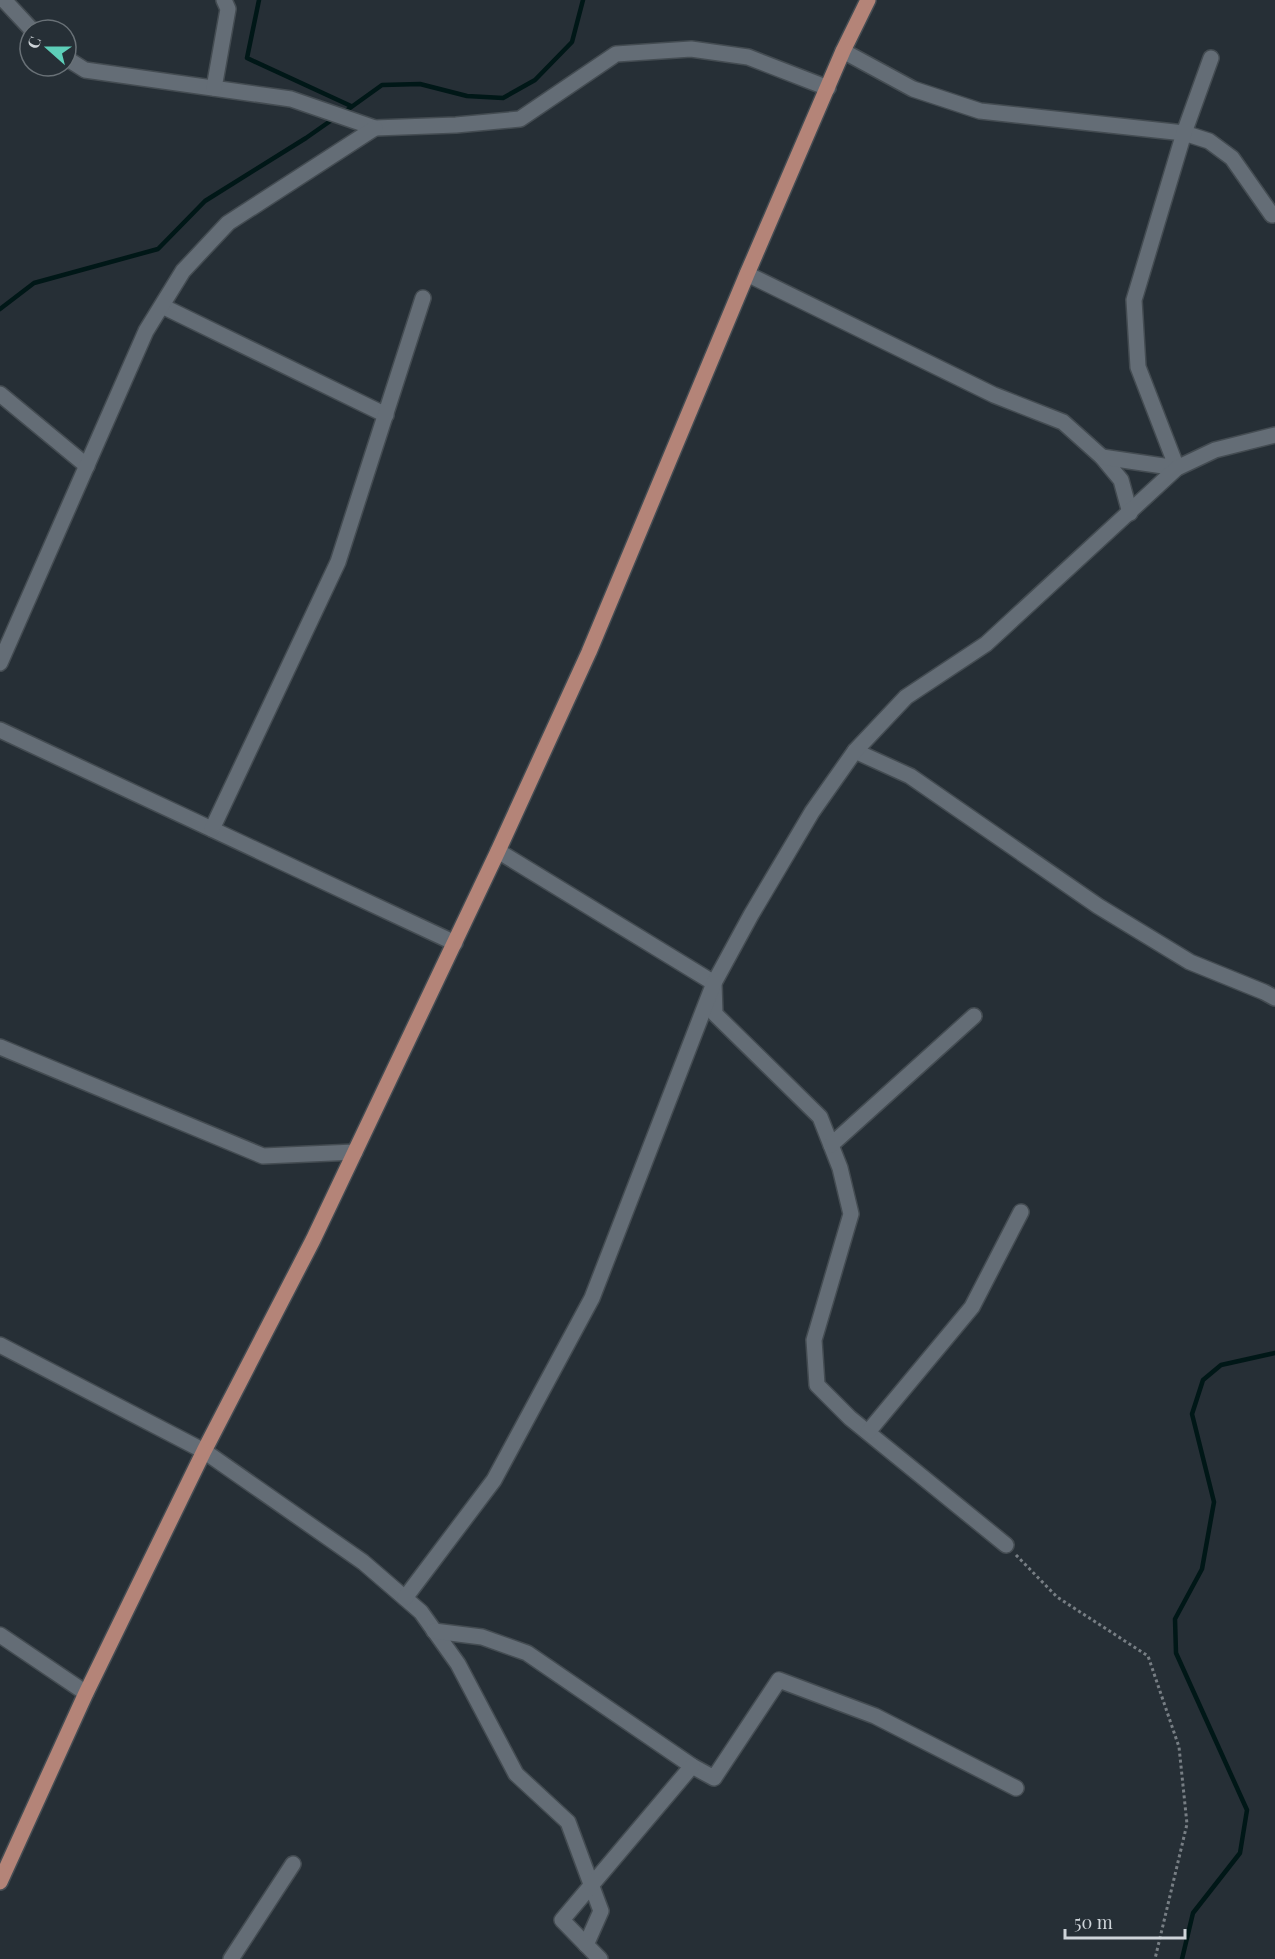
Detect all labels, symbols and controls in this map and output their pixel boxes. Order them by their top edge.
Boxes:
north arrow [18,18,78,78]
text: С [22,33,45,51]
scale bar [1065,1902,1185,1940]
text: 50 m [1074,1910,1113,1934]

